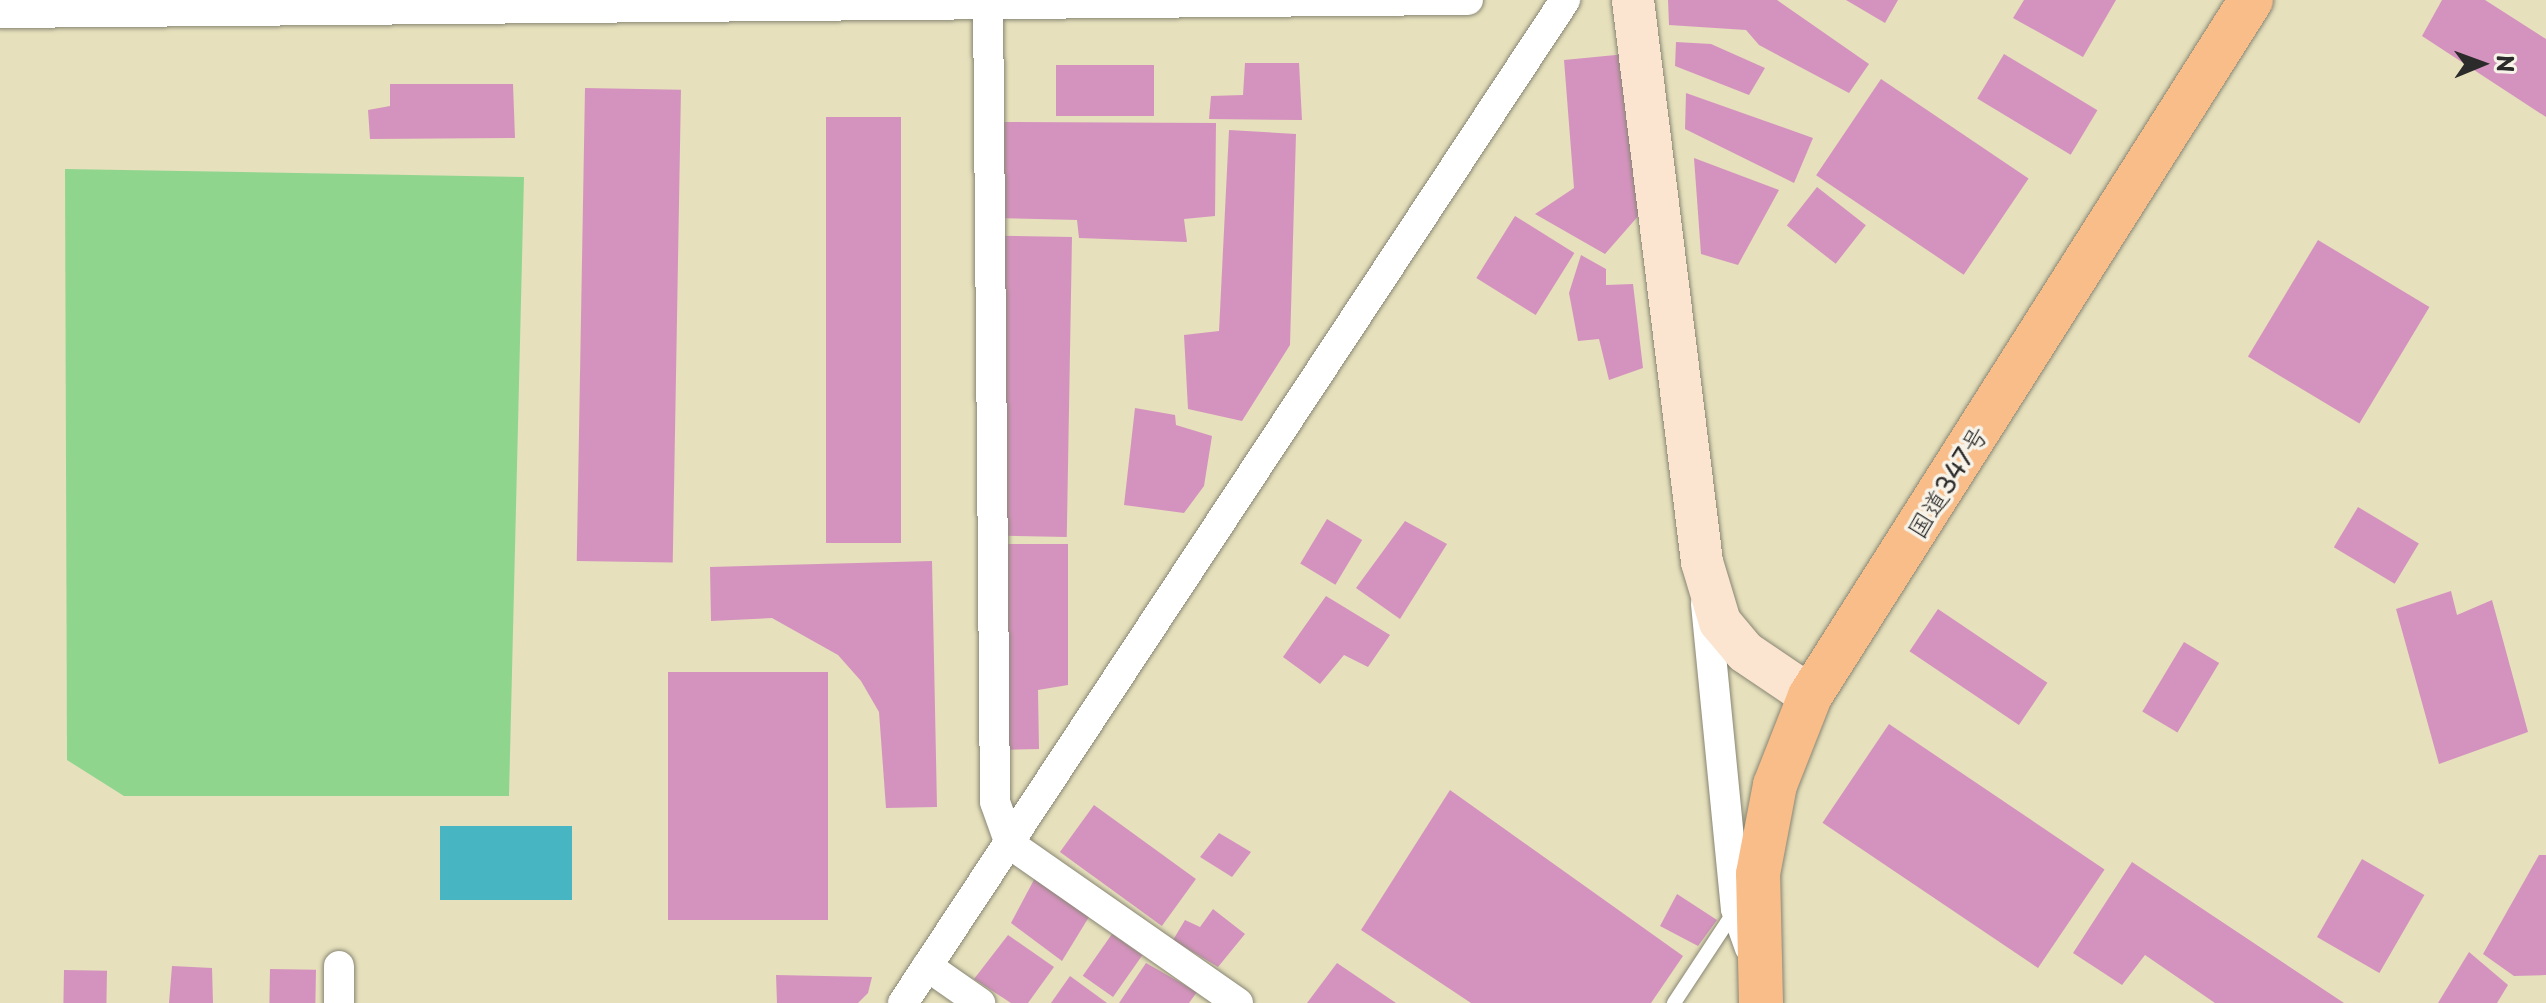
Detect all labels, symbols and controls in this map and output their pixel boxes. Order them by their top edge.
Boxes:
north arrow [2442,24,2522,104]
text: N [2490,55,2523,73]
street label: 国道347号 [1900,420,1994,544]

